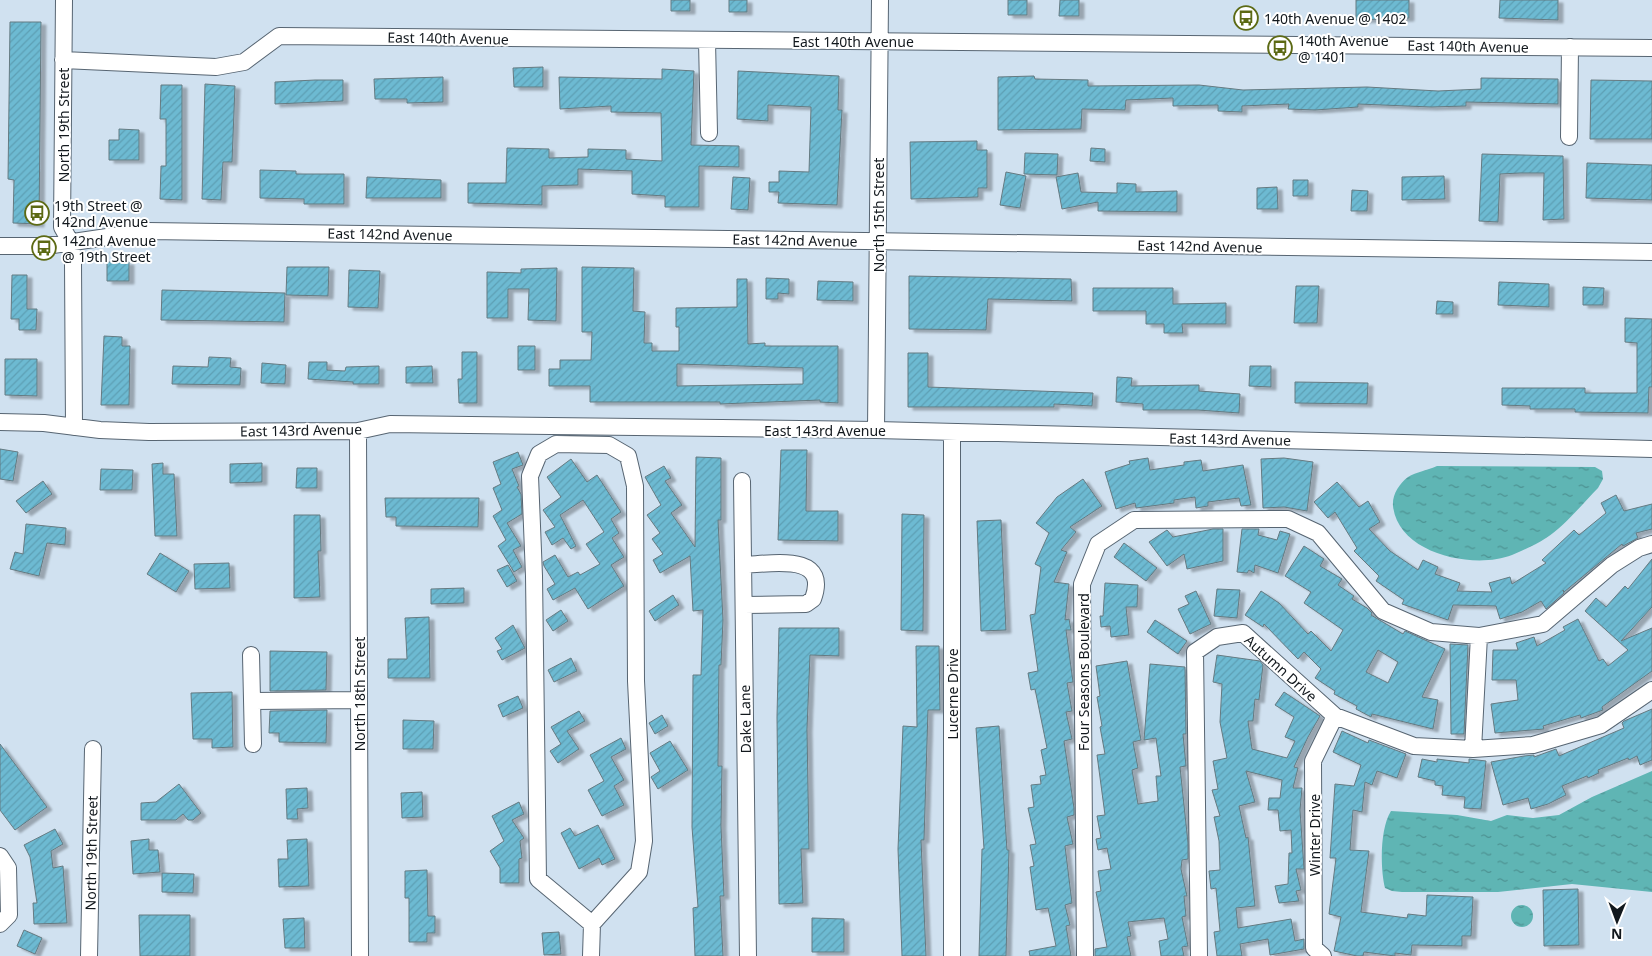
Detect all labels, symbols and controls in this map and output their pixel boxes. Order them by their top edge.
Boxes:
bus stop icon: 140th Avenue @ 1402 [1233,5,1259,31]
place label: 140th Avenue @ 1402 [1264,9,1406,28]
street label: East 140th Avenue [387,27,509,49]
place label: 140th Avenue @ 1401 [1298,31,1389,66]
street label: East 140th Avenue [792,32,914,51]
bus stop icon: 140th Avenue @ 1401 [1267,35,1293,61]
street label: East 140th Avenue [1407,35,1529,57]
street label: North 19th Street [54,68,73,182]
street label: North 15th Street [869,158,888,272]
place label: 19th Street @ 142nd Avenue [54,196,148,231]
bus stop icon: 19th Street @ 142nd Avenue [24,200,50,226]
street label: East 142nd Avenue [327,223,453,245]
street label: East 142nd Avenue [732,229,858,251]
place label: 142nd Avenue @ 19th Street [62,231,156,266]
bus stop icon: 142nd Avenue @ 19th Street [31,235,57,261]
street label: East 142nd Avenue [1137,235,1263,257]
street label: East 143rd Avenue [240,419,362,441]
street label: East 143rd Avenue [764,421,886,440]
street label: East 143rd Avenue [1169,428,1291,450]
street label: Four Seasons Boulevard [1074,593,1093,751]
street label: Autumn Drive [1241,630,1321,706]
street label: North 18th Street [350,637,369,751]
street label: Lucerne Drive [943,648,962,740]
street label: Dake Lane [735,684,755,754]
street label: Winter Drive [1305,794,1324,876]
street label: North 19th Street [81,795,101,911]
north arrow [1592,896,1642,946]
text: N [1611,925,1623,944]

